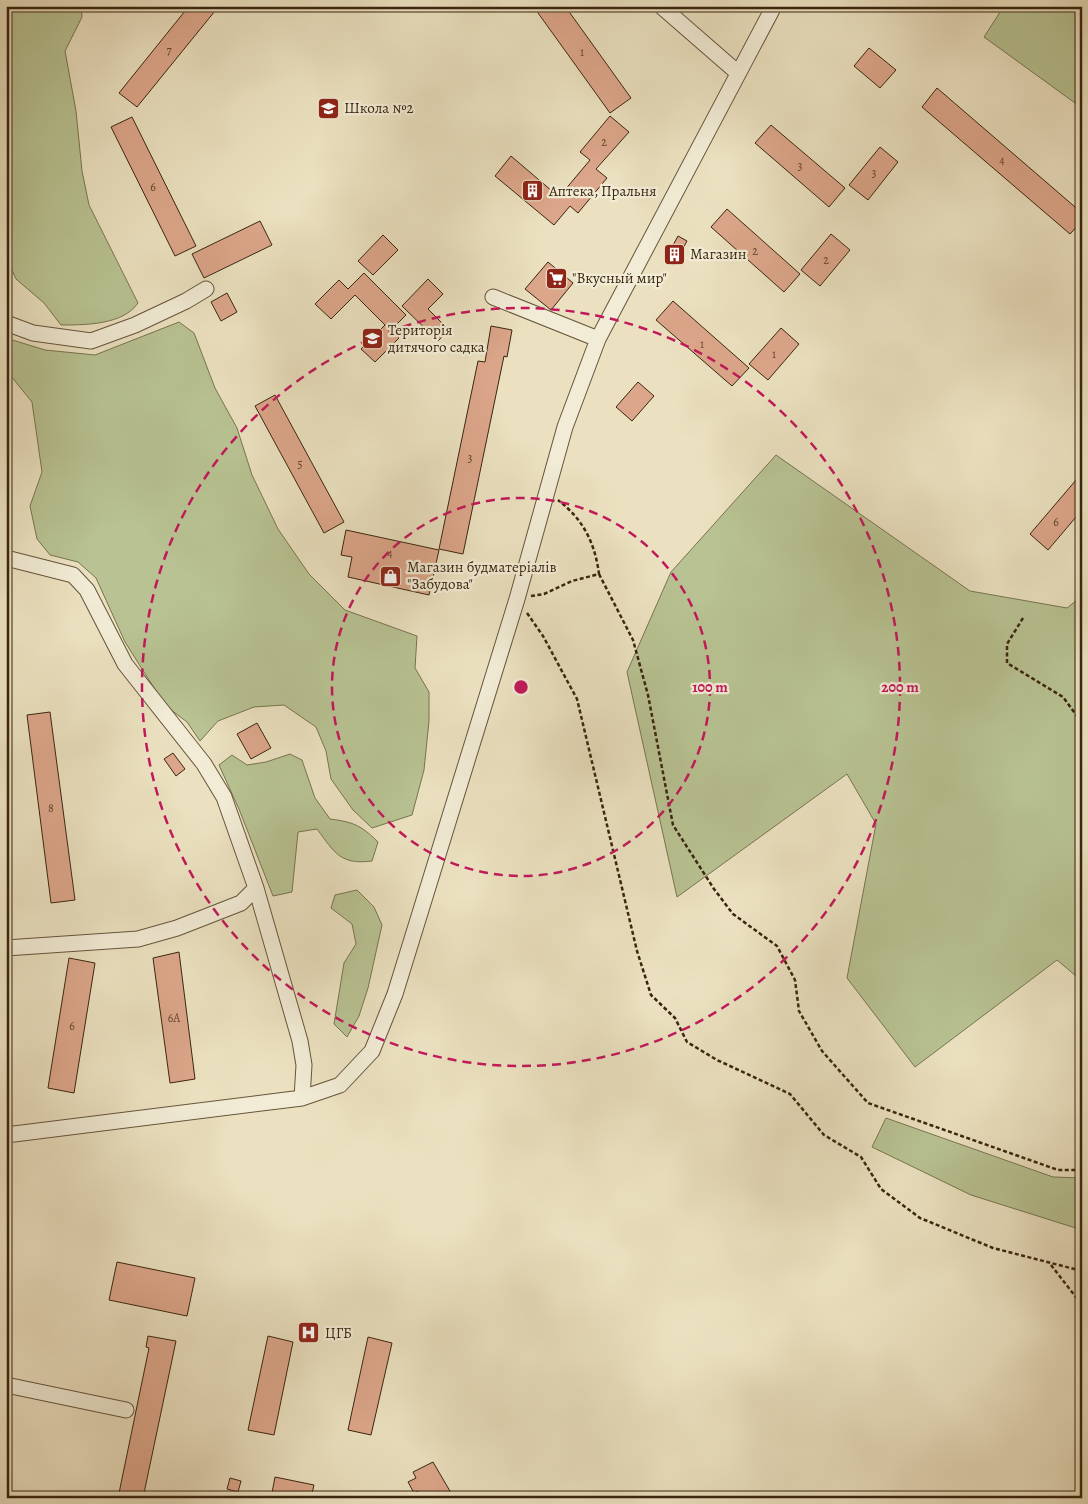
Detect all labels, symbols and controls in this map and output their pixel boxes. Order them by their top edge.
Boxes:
house number: 7 [166,42,172,58]
house number: 1 [580,44,584,60]
school or university icon: Школа №2 [316,96,340,120]
place label: Школа №2 [344,98,414,118]
house number: 2 [601,134,607,150]
house number: 4 [999,152,1005,168]
house number: 3 [798,158,803,174]
house number: 3 [872,165,877,181]
house number: 6 [150,179,156,195]
building icon: Аптека, Пральня [521,179,545,203]
place label: Аптека, Пральня [548,181,656,201]
building icon: Магазин [662,242,686,266]
house number: 2 [752,243,758,259]
place label: Магазин [690,244,747,264]
house number: 2 [823,252,829,268]
supermarket icon: "Вкусный мир" [544,266,568,290]
place label: "Вкусный мир" [572,268,667,288]
place label: Територія дитячого садка [387,320,485,357]
school or university icon: Територія дитячого садка [360,327,384,351]
house number: 1 [700,336,704,352]
house number: 1 [772,346,776,362]
house number: 3 [468,450,473,466]
house number: 5 [297,456,303,472]
house number: 6 [1053,514,1059,530]
house number: 4 [387,545,393,561]
place label: Магазин будматеріалів "Забудова" [407,557,557,594]
shop icon: Магазин будматеріалів "Забудова" [379,564,403,588]
text: 100 m [692,677,728,697]
text: 200 m [881,677,919,697]
centre of rings [512,678,530,696]
house number: 8 [48,800,54,816]
house number: 6А [168,1010,181,1026]
house number: 6 [69,1018,75,1034]
hospital icon: ЦГБ [297,1321,321,1345]
place label: ЦГБ [325,1323,352,1343]

